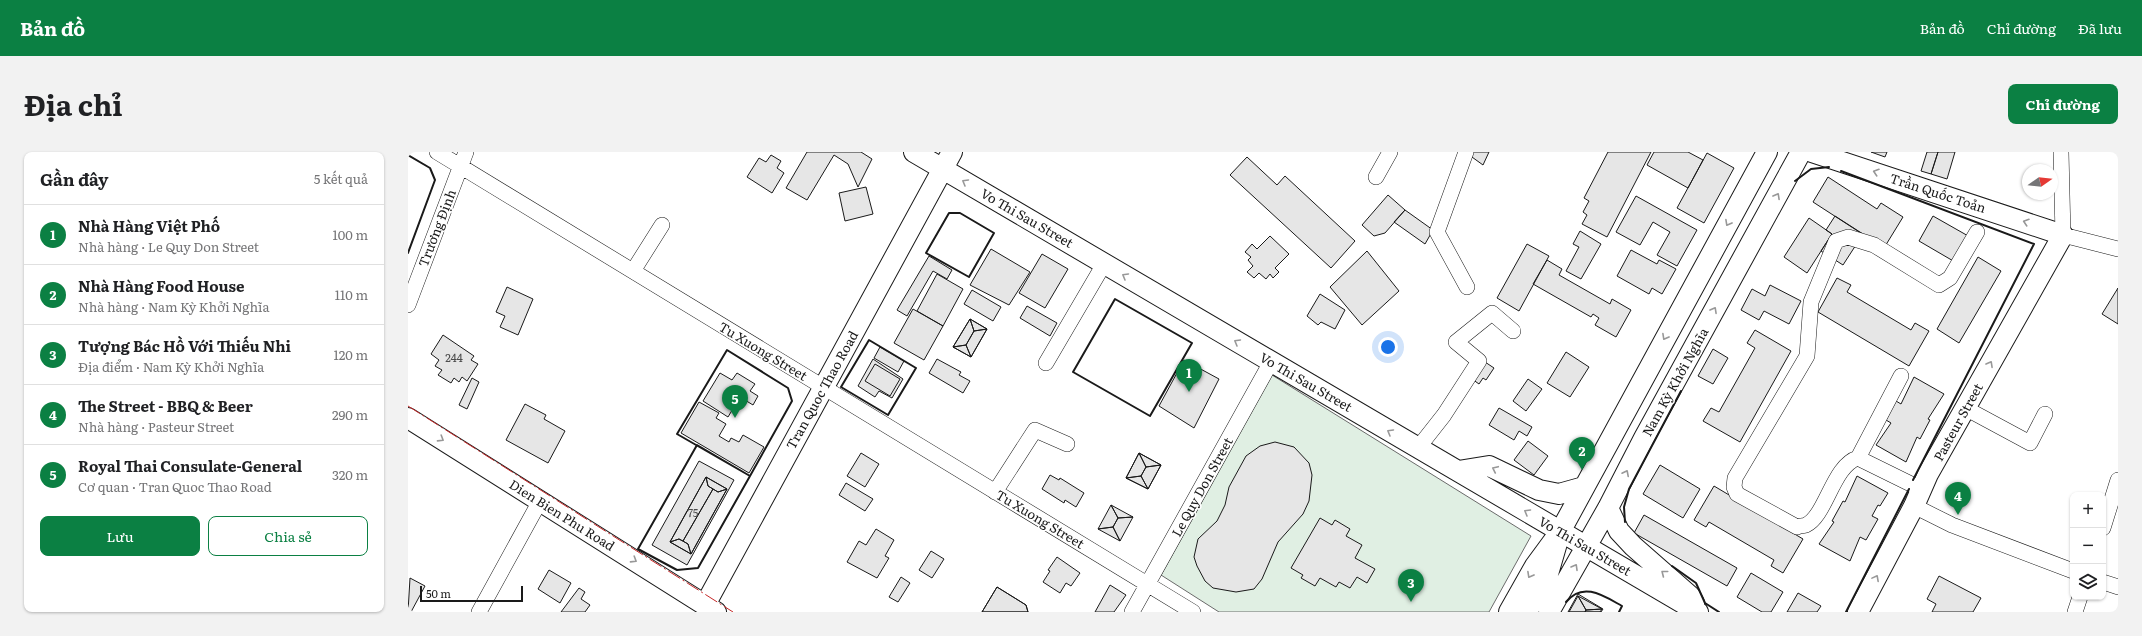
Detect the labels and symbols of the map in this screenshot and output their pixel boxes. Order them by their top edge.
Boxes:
north arrow [2022,164,2058,200]
street label: Trần Quốc Toản [1888,168,1989,217]
one-way arrow [1873,169,1880,177]
one-way arrow [962,179,969,186]
street label: Vo Thi Sau Street [978,183,1078,252]
street label: Trương Định [413,186,460,269]
one-way arrow [1772,193,1780,200]
one-way arrow [1725,219,1733,226]
one-way arrow [2023,219,2030,227]
one-way arrow [1122,273,1129,280]
one-way arrow [1710,306,1717,314]
street label: Tu Xuong Street [715,317,812,385]
street label: Nam Kỳ Khởi Nghĩa [1637,324,1712,440]
street label: Tran Quoc Thao Road [781,327,862,453]
one-way arrow [1663,333,1670,340]
your location [1378,337,1398,357]
one-way arrow [1234,339,1241,346]
street label: Vo Thi Sau Street [1257,347,1357,416]
house number: 244 [445,349,463,365]
pin: 1 [1176,359,1202,392]
one-way arrow [1986,361,1993,368]
street label: Pasteur Street [1928,379,1987,464]
pin: 5 [722,385,748,418]
one-way arrow [1387,429,1394,436]
street label: Le Quy Don Street [1166,433,1237,540]
one-way arrow [437,434,444,441]
pin: 2 [1569,437,1595,470]
one-way arrow [1492,466,1499,474]
one-way arrow [1621,470,1629,478]
street label: Dien Bien Phu Road [506,474,619,555]
pin: 4 [1945,482,1971,515]
street label: Tu Xuong Street [992,485,1089,553]
house number: 75 [688,504,699,520]
one-way arrow [1524,509,1531,516]
street label: Vo Thi Sau Street [1536,511,1636,580]
one-way arrow [630,555,637,563]
one-way arrow [1570,564,1577,571]
pin: 3 [1398,569,1424,602]
one-way arrow [1661,570,1668,577]
one-way arrow [1527,571,1534,578]
one-way arrow [1871,574,1879,582]
scale bar [420,584,523,603]

